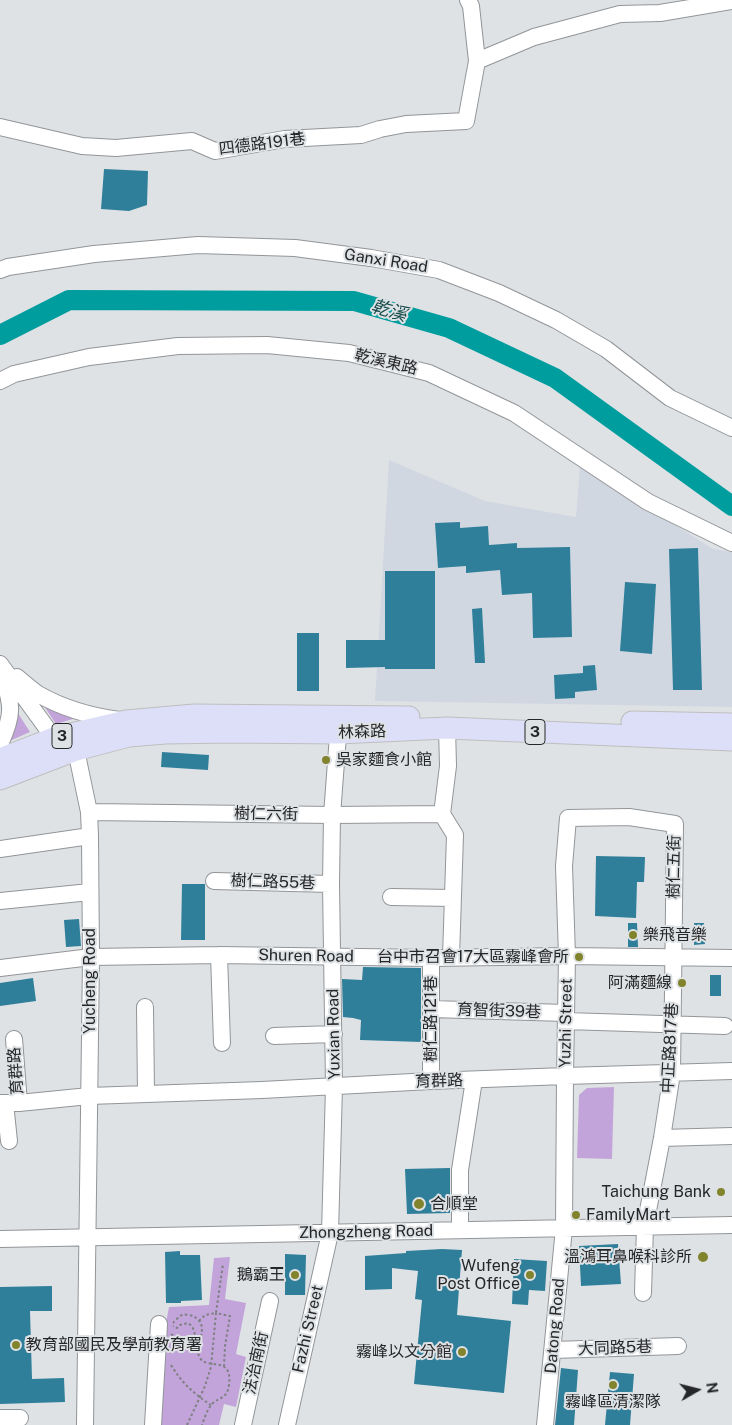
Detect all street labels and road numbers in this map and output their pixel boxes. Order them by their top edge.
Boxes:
street label: 四德路191巷 [218,129,306,159]
street label: Ganxi Road [343,245,429,277]
street label: 乾溪東路 [353,345,419,379]
road number: 3 [525,720,545,744]
street label: 林森路 [338,722,386,742]
road number: 3 [52,724,72,748]
street label: 樹仁六街 [234,804,298,824]
street label: 樹仁五街 [664,835,684,899]
street label: 樹仁路55巷 [230,871,316,893]
street label: Yucheng Road [80,928,100,1034]
street label: Shuren Road [258,946,354,966]
street label: 樹仁路121巷 [421,976,441,1062]
street label: Yuzhi Street [556,978,576,1068]
street label: Yuxian Road [324,988,344,1080]
street label: 育智街39巷 [457,1000,541,1022]
street label: 中正路817巷 [658,1002,682,1094]
street label: 育群路 [5,1046,27,1096]
street label: 育群路 [415,1071,463,1091]
street label: Zhongzheng Road [299,1221,433,1243]
street label: Datong Road [541,1278,569,1374]
street label: Fazhi Street [289,1283,327,1375]
street label: 法治南街 [240,1330,272,1396]
street label: 大同路5巷 [578,1337,652,1359]

